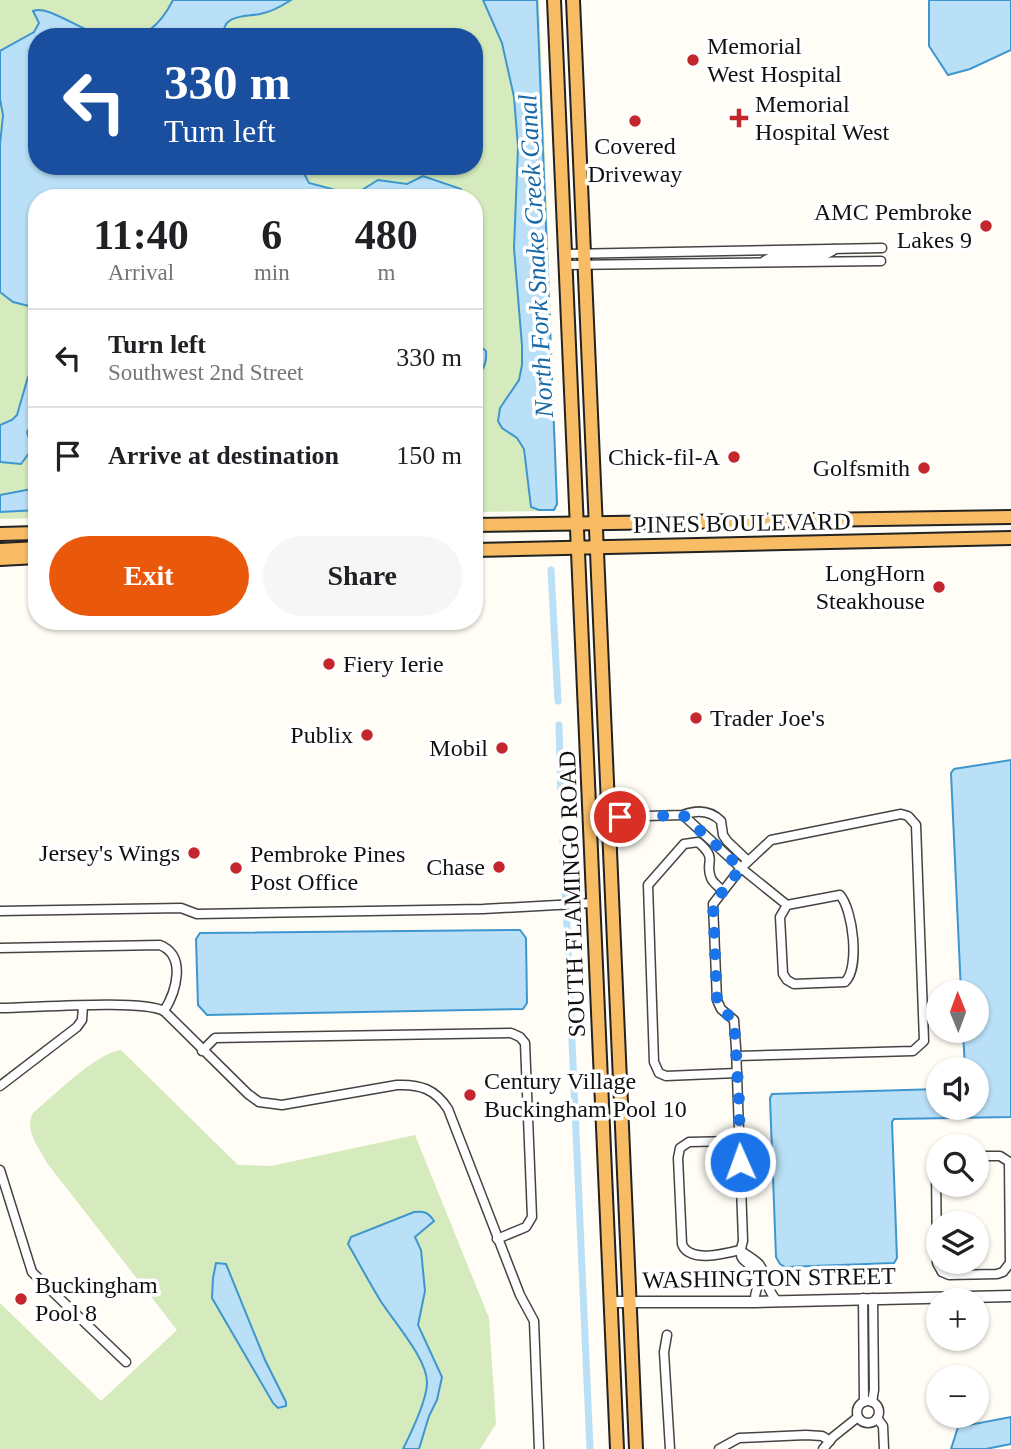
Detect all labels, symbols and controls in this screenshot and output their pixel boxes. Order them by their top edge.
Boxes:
place label: Memorial West Hospital [707,33,842,87]
marker: Memorial West Hospital [685,52,701,68]
text: 330 m [164,55,291,110]
icon: left [49,56,140,147]
place label: Memorial Hospital West [755,91,890,145]
water label: North Fork Snake Creek Canal [513,93,559,420]
marker: Memorial Hospital West [729,108,749,128]
text: Turn left [164,113,276,149]
marker: Covered Driveway [627,113,643,129]
place label: Covered Driveway [588,133,682,187]
place label: AMC Pembroke Lakes 9 [814,199,972,253]
text: 11:40 [93,212,189,258]
text: 6 [261,212,282,258]
text: 480 [355,212,418,258]
marker: AMC Pembroke Lakes 9 [978,218,994,234]
text: Arrival [108,260,174,285]
text: min [254,260,290,285]
text: m [377,260,395,285]
text: Turn left [108,330,206,359]
icon: left [49,339,87,377]
text: 330 m [396,343,462,372]
text: Southwest 2nd Street [108,360,304,385]
icon: arrive [49,437,87,475]
text: Arrive at destination [108,441,339,470]
text: 150 m [396,441,462,470]
place label: Chick-fil-A [608,444,721,470]
marker: Chick-fil-A [726,449,742,465]
place label: Golfsmith [813,455,910,481]
marker: Golfsmith [916,460,932,476]
street label: PINES BOULEVARD [633,508,851,538]
button: Exit [49,536,249,616]
button: Share [263,536,462,616]
place label: LongHorn Steakhouse [816,560,925,614]
marker: LongHorn Steakhouse [931,579,947,595]
place label: Fiery Ierie [343,651,444,677]
marker: Fiery Ierie [321,656,337,672]
place label: Trader Joe's [710,705,825,731]
marker: Trader Joe's [688,710,704,726]
place label: Publix [290,722,353,748]
marker: Publix [359,727,375,743]
place label: Mobil [429,735,488,761]
marker: Mobil [494,740,510,756]
street label: SOUTH FLAMINGO ROAD [554,750,590,1038]
pin [590,787,650,847]
icon: arrive [601,798,639,836]
place label: Jersey's Wings [39,840,180,866]
place label: Pembroke Pines Post Office [250,841,405,895]
marker: Jersey's Wings [186,845,202,861]
place label: Chase [426,854,485,880]
marker: Chase [491,859,507,875]
marker: Pembroke Pines Post Office [228,860,244,876]
north arrow [926,980,989,1043]
map controls [926,980,989,1428]
button: sound [926,1057,989,1120]
place label: Century Village Buckingham Pool 10 [484,1068,687,1122]
marker: Century Village Buckingham Pool 10 [462,1087,478,1103]
position arrow [703,1125,777,1199]
button: search [926,1134,989,1197]
button: layers [926,1211,989,1274]
street label: WASHINGTON STREET [642,1263,896,1293]
place label: Buckingham Pool 8 [35,1272,158,1326]
button: + [926,1288,989,1351]
marker: Buckingham Pool 8 [13,1291,29,1307]
button: − [926,1365,989,1428]

